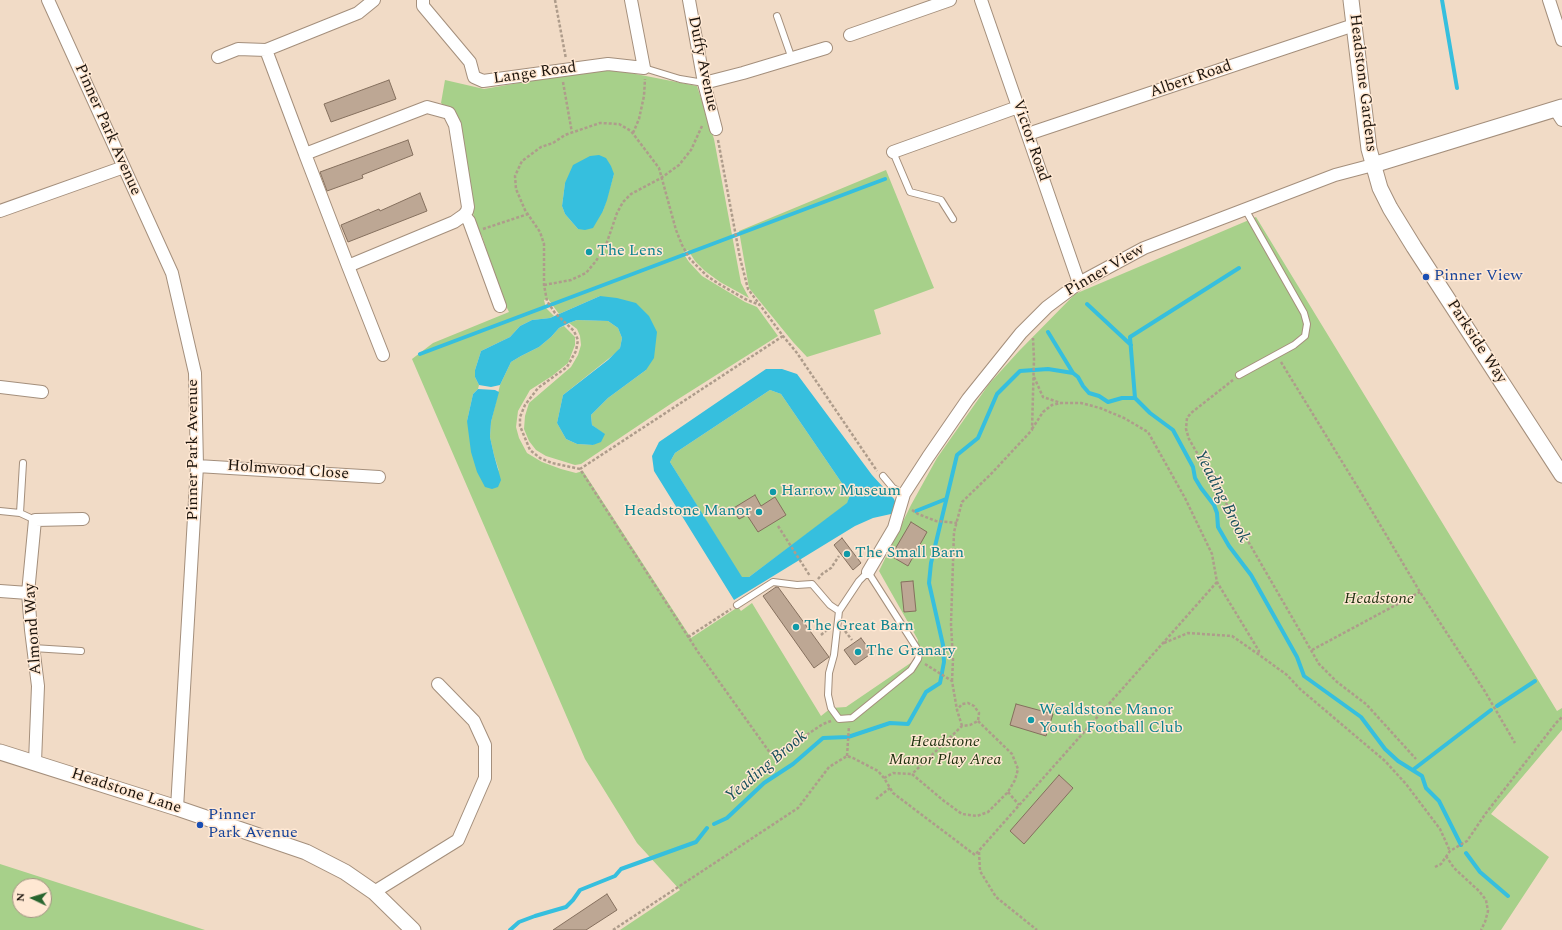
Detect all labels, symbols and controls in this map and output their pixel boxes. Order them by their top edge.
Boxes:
street label: Headstone Gardens [1344,13,1380,153]
street label: Duffy Avenue [683,15,721,113]
street label: Albert Road [1147,57,1235,103]
street label: Lange Road [492,59,578,89]
street label: Pinner Park Avenue [69,61,145,199]
street label: Victor Road [1007,98,1053,184]
street label: Pinner View [1062,241,1148,301]
place label: The Lens [597,242,663,262]
marker: The Lens [584,247,594,257]
place label: Pinner View [1434,267,1523,287]
marker: Pinner View [1421,272,1431,282]
street label: Parkside Way [1442,296,1510,388]
street label: Pinner Park Avenue [184,379,204,521]
water label: Yeading Brook [1189,447,1253,547]
street label: Holmwood Close [227,457,349,485]
place label: Harrow Museum [781,482,901,502]
marker: Harrow Museum [768,487,778,497]
place label: Headstone Manor [624,502,751,522]
marker: Headstone Manor [754,507,764,517]
place label: The Small Barn [855,544,964,564]
marker: The Small Barn [842,549,852,559]
street label: Almond Way [21,582,47,676]
park label: Headstone [1344,590,1414,610]
place label: The Great Barn [804,617,914,637]
marker: The Great Barn [791,622,801,632]
place label: The Granary [866,642,956,662]
marker: The Granary [853,647,863,657]
place label: Wealdstone Manor Youth Football Club [1039,701,1183,739]
marker: Wealdstone Manor Youth Football Club [1026,715,1036,725]
water label: Yeading Brook [722,727,812,807]
park label: Headstone Manor Play Area [889,733,1001,771]
street label: Headstone Lane [69,765,183,819]
place label: Pinner Park Avenue [208,806,298,844]
marker: Pinner Park Avenue [195,820,205,830]
north arrow [12,878,52,918]
text: N [12,892,29,902]

